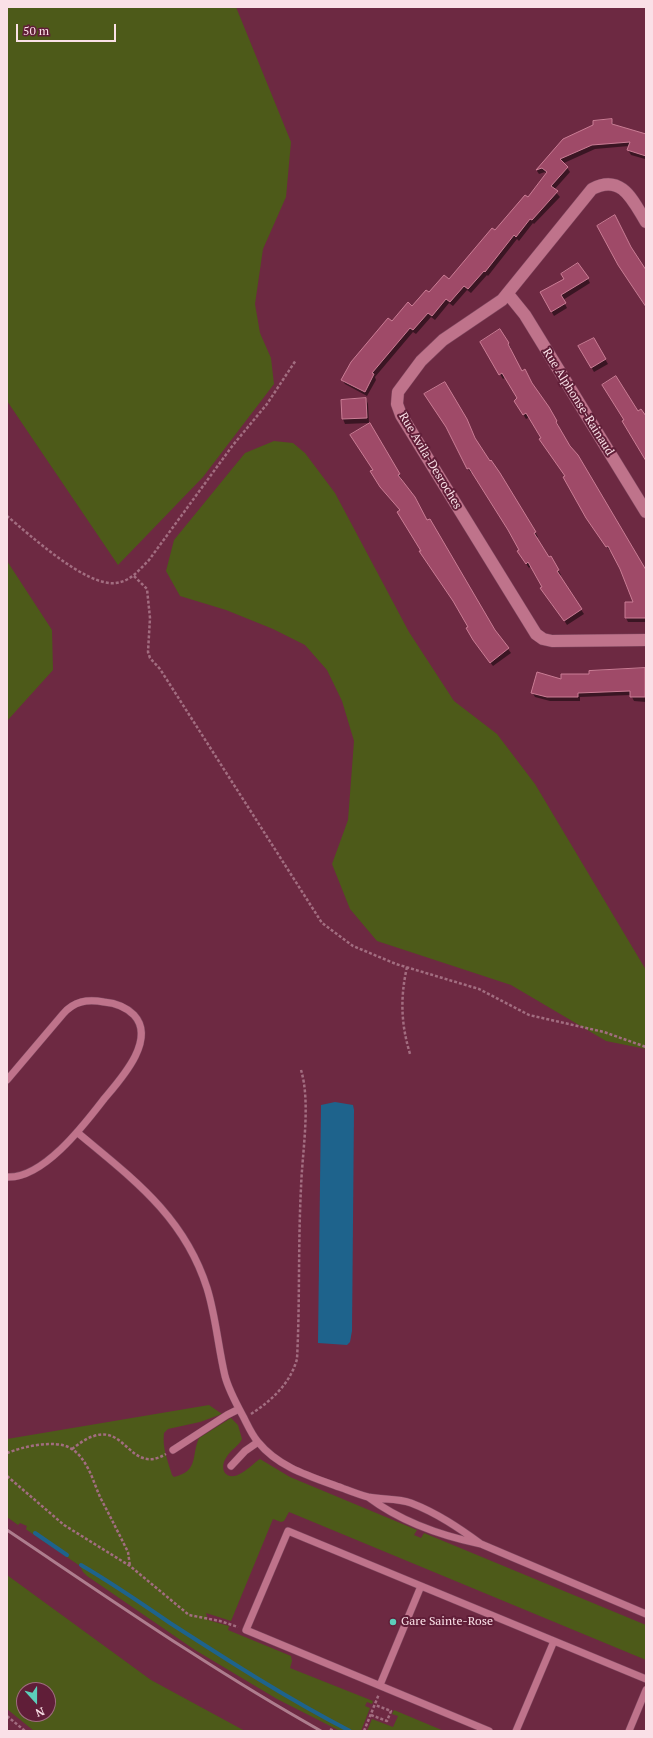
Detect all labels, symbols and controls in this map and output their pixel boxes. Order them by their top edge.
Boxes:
scale bar [18,16,118,42]
text: 50 m [23,23,49,38]
street label: Rue Alphonse-Rainaud [539,346,617,458]
street label: Rue Avila-Desroches [395,410,465,512]
place label: Gare Sainte-Rose [401,1615,493,1629]
marker: Gare Sainte-Rose [388,1617,398,1627]
north arrow [16,1682,56,1722]
text: N [34,1704,46,1720]

